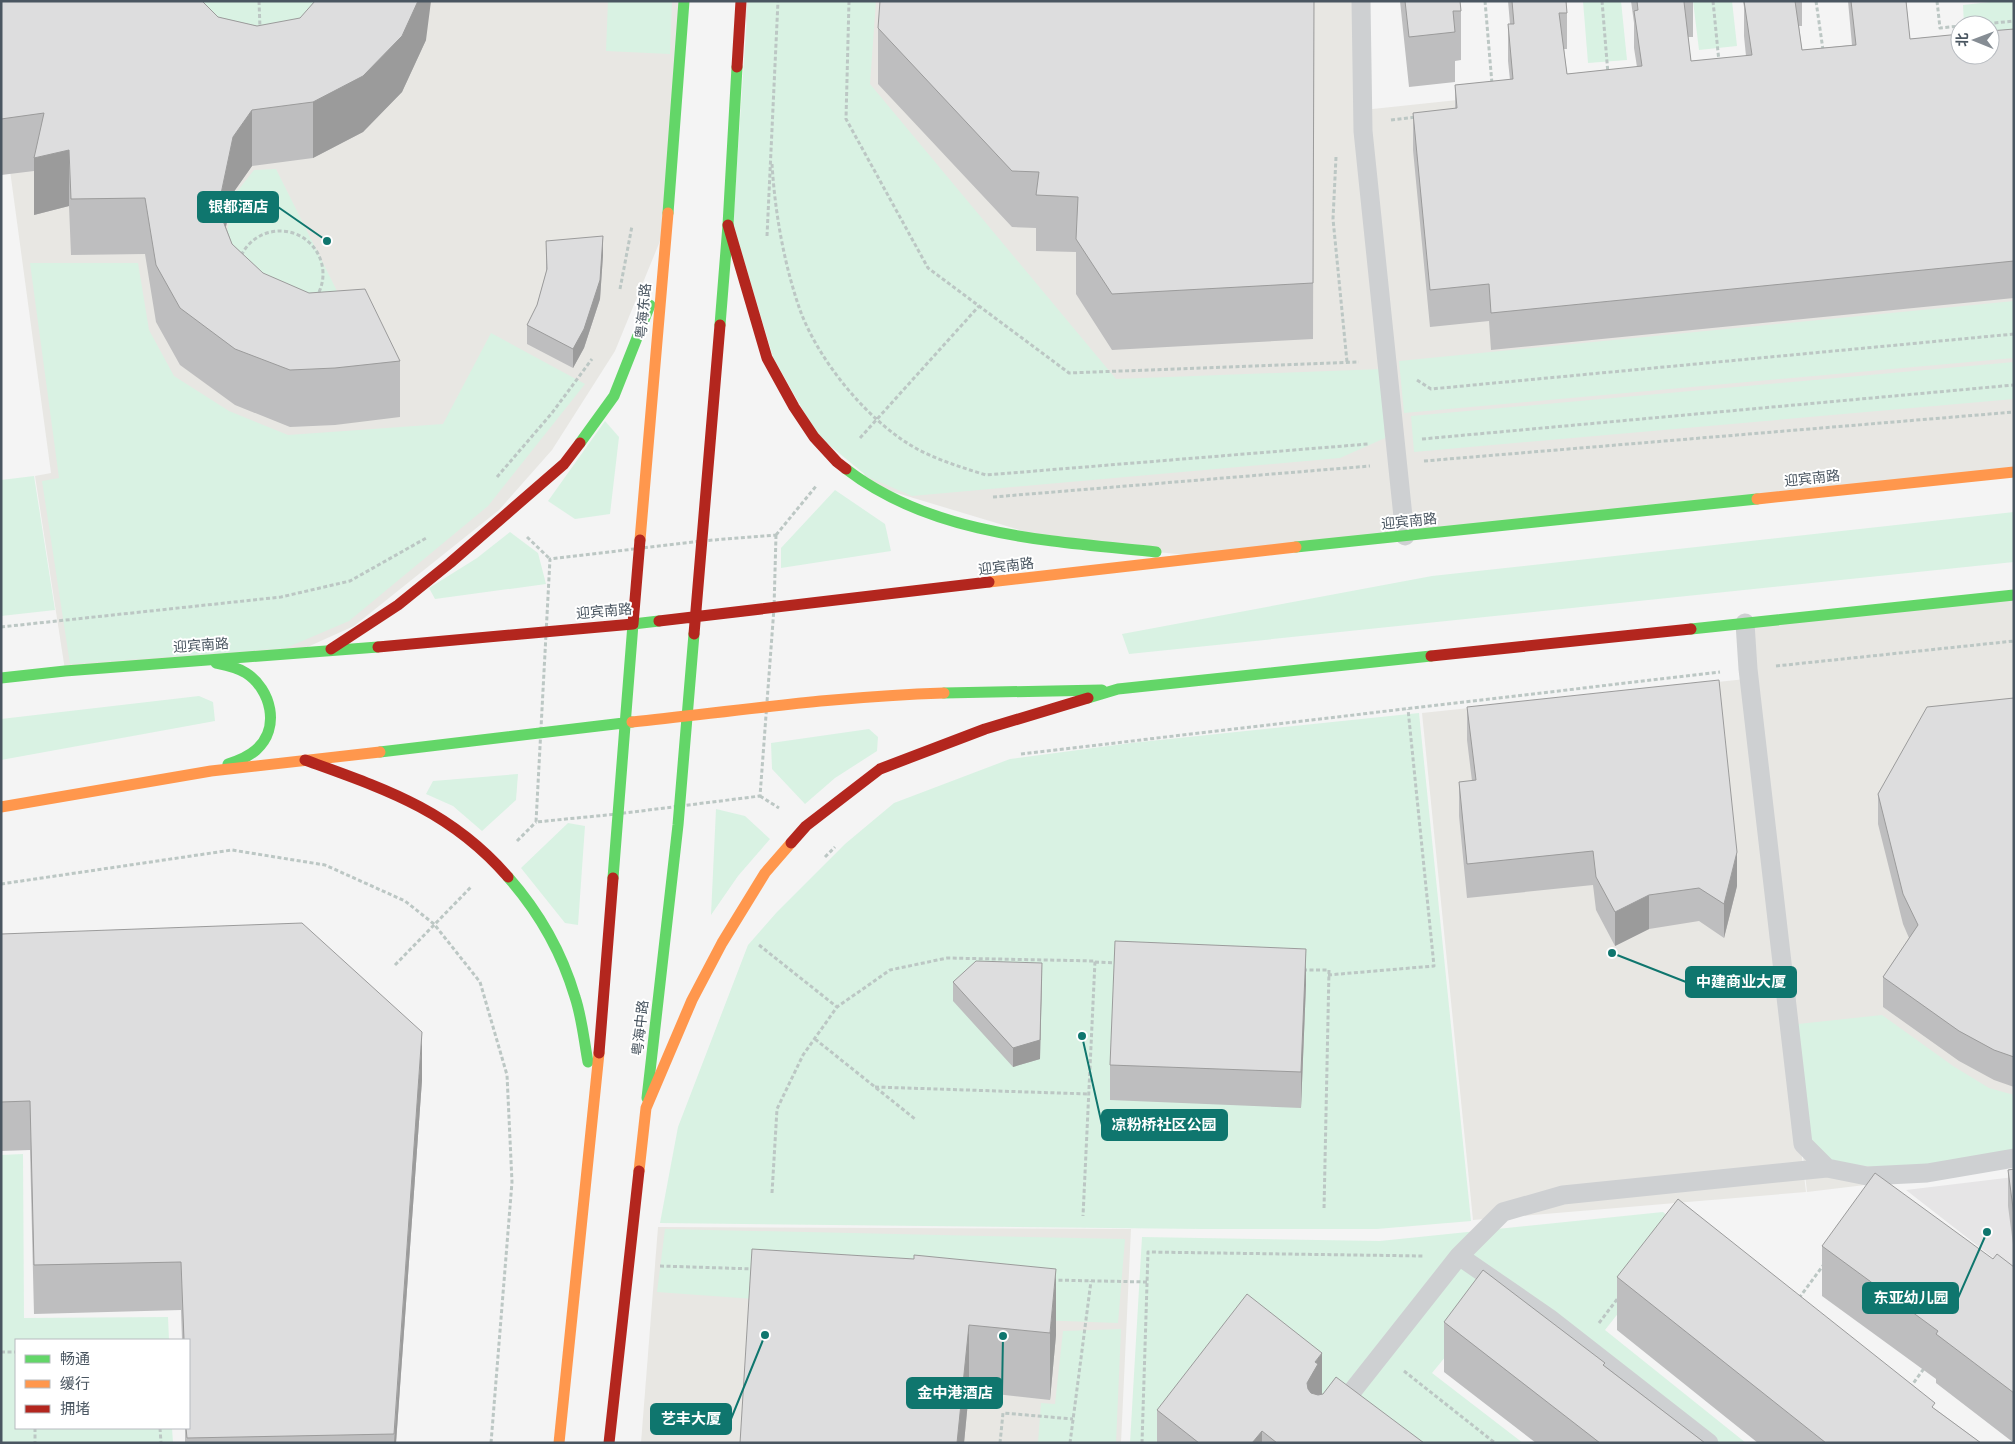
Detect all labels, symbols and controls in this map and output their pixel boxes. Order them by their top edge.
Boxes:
north arrow [1950,15,2000,65]
text: 北 [1951,33,1972,47]
callout: 银都酒店 [198,192,278,222]
text: 银都酒店 [208,195,268,218]
street label: 粤海东路 [630,282,655,340]
street label: 迎宾南路 [1783,464,1841,491]
street label: 迎宾南路 [1380,507,1438,534]
street label: 迎宾南路 [977,552,1035,579]
street label: 迎宾南路 [575,598,633,623]
street label: 迎宾南路 [172,632,230,657]
callout: 中建商业大厦 [1686,967,1796,997]
text: 中建商业大厦 [1696,970,1786,993]
street label: 粤海中路 [626,999,653,1057]
callout: 凉粉桥社区公园 [1102,1110,1227,1140]
text: 凉粉桥社区公园 [1111,1113,1217,1136]
callout: 东亚幼儿园 [1863,1283,1958,1313]
text: 东亚幼儿园 [1873,1286,1949,1309]
legend [15,1339,190,1429]
text: 畅通 [60,1347,90,1370]
text: 缓行 [60,1372,90,1395]
callout: 金中港酒店 [907,1378,1002,1408]
text: 金中港酒店 [917,1381,993,1404]
text: 拥堵 [60,1397,90,1420]
callout: 艺丰大厦 [651,1404,731,1434]
text: 艺丰大厦 [661,1407,721,1430]

